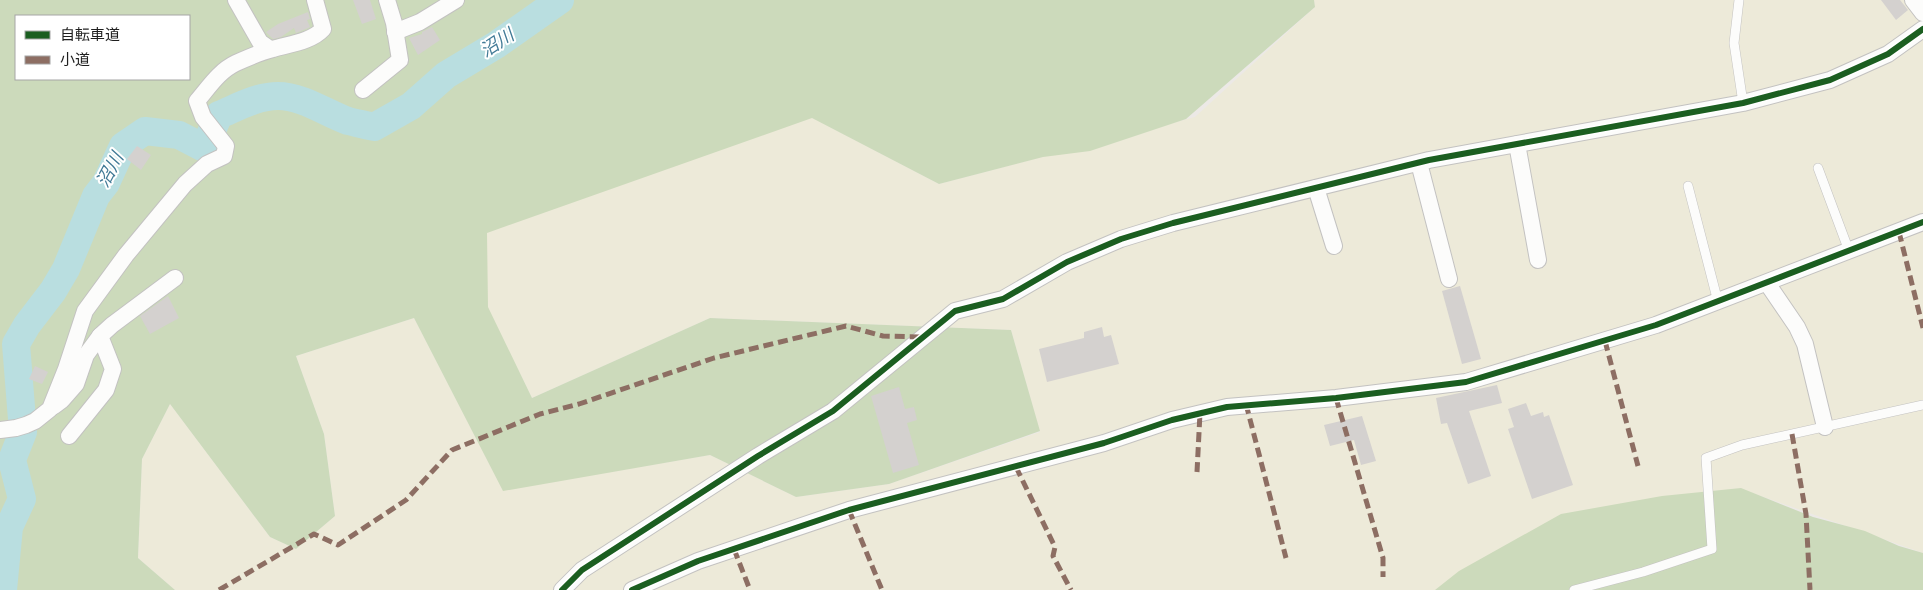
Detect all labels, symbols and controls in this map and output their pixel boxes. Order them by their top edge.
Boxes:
legend [15,15,190,80]
water label: 沼川 [476,24,521,64]
text: 自転車道 [60,27,120,46]
text: 小道 [60,52,90,71]
water label: 沼川 [93,148,131,192]

